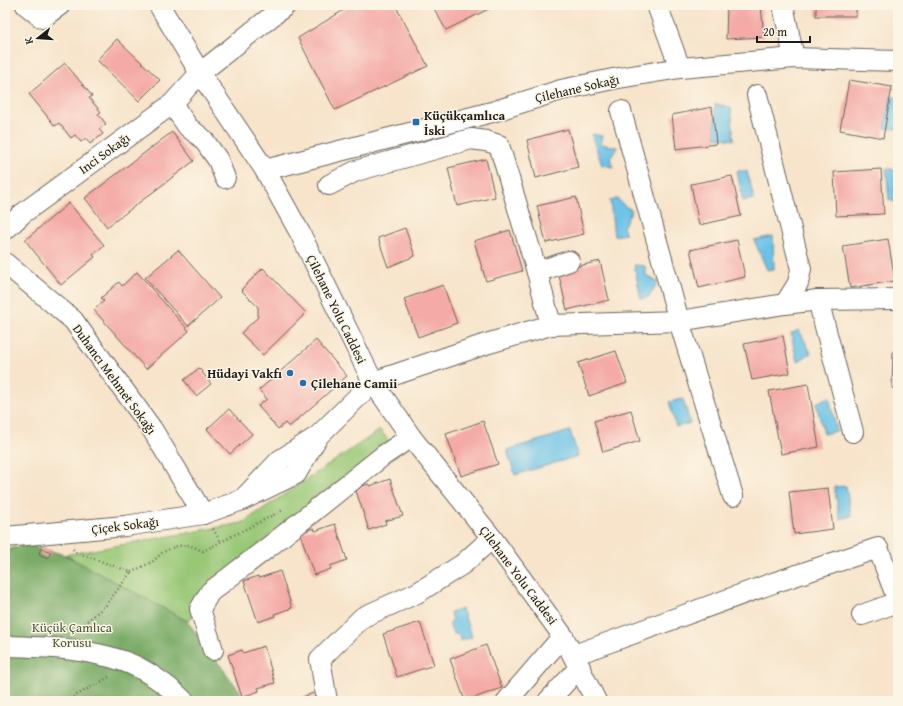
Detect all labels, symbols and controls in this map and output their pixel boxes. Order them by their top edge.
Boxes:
north arrow [18,18,58,58]
scale bar [757,18,810,44]
text: 20 m [763,23,787,40]
text: K [20,35,37,47]
street label: Çilehane Sokağı [533,69,621,107]
place label: Küçükçamlıca İski [424,106,505,140]
marker: Küçükçamlıca İski [411,117,421,127]
street label: Inci Sokağı [75,128,134,179]
street label: Çilehane Yolu Caddesi [302,251,371,367]
street label: Duhancı Mehmet Sokağı [68,320,161,439]
place label: Hüdayi Vakfı [207,364,282,383]
marker: Hüdayi Vakfı [285,368,295,378]
place label: Çilehane Camii [311,374,397,393]
marker: Çilehane Camii [298,378,308,388]
street label: Çiçek Sokağı [90,512,160,539]
street label: Çilehane Yolu Caddesi [475,522,562,629]
park label: Küçük Çamlıca Korusu [32,618,113,652]

